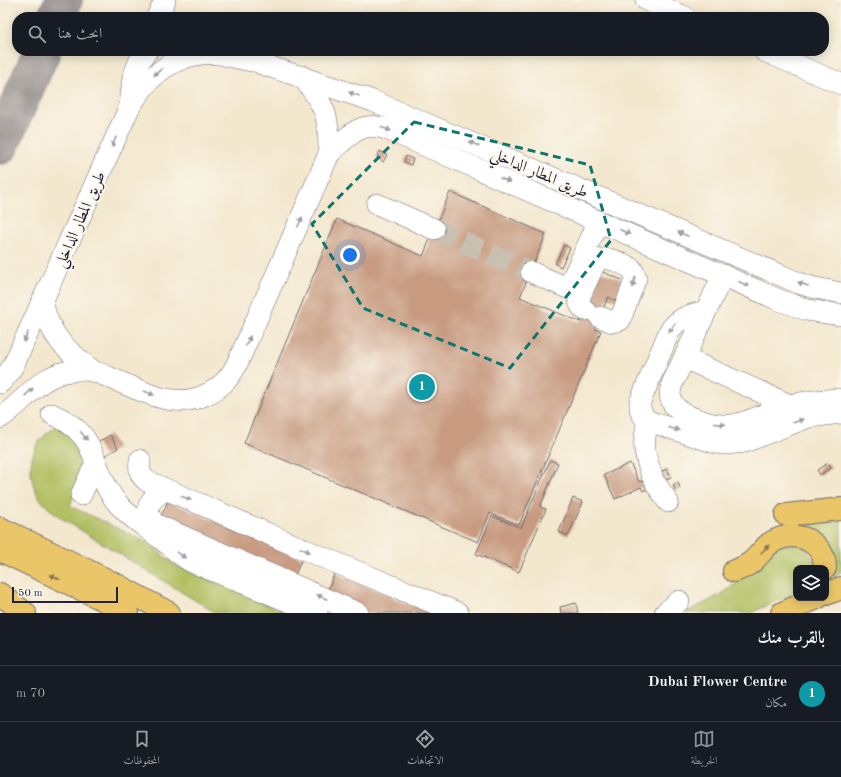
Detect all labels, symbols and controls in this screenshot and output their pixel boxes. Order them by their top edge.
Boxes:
search box [12,12,829,56]
icon: search [26,23,48,45]
text: ابحث هنا [58,27,102,42]
one-way arrow [154,67,163,76]
one-way arrow [348,90,360,96]
one-way arrow [380,126,392,132]
one-way arrow [111,136,117,147]
one-way arrow [468,141,479,147]
street label: طريق المطار الداخلي [486,146,590,207]
street label: طريق المطار الداخلي [52,169,115,273]
one-way arrow [500,178,512,184]
one-way arrow [297,216,303,227]
one-way arrow [619,229,630,235]
one-way arrow [677,230,689,236]
your location [340,245,360,265]
one-way arrow [631,277,637,289]
one-way arrow [738,281,749,287]
one-way arrow [797,281,809,287]
one-way arrow [669,322,676,334]
one-way arrow [23,332,29,344]
one-way arrow [245,335,251,346]
pin: 1 [409,372,435,402]
one-way arrow [24,388,34,397]
one-way arrow [143,391,155,397]
one-way arrow [792,418,804,424]
one-way arrow [713,421,726,428]
one-way arrow [668,426,680,432]
one-way arrow [79,431,88,442]
one-way arrow [180,495,192,501]
one-way arrow [760,544,770,554]
one-way arrow [300,547,311,553]
one-way arrow [176,551,186,559]
map controls [793,565,829,601]
button: layers [793,565,829,601]
one-way arrow [50,574,61,580]
scale bar [12,585,118,604]
text: 50 m [18,588,43,599]
one-way arrow [317,594,328,600]
text: بالقرب منك [757,630,825,647]
text: Dubai Flower Centre [648,675,787,690]
text: 70 m [16,687,45,700]
text: 1 [808,687,816,700]
text: مكان [765,697,787,710]
tab: المحفوظات [124,728,160,771]
tab: الاتجاهات [407,728,444,771]
tab: الخريطة [691,728,717,771]

